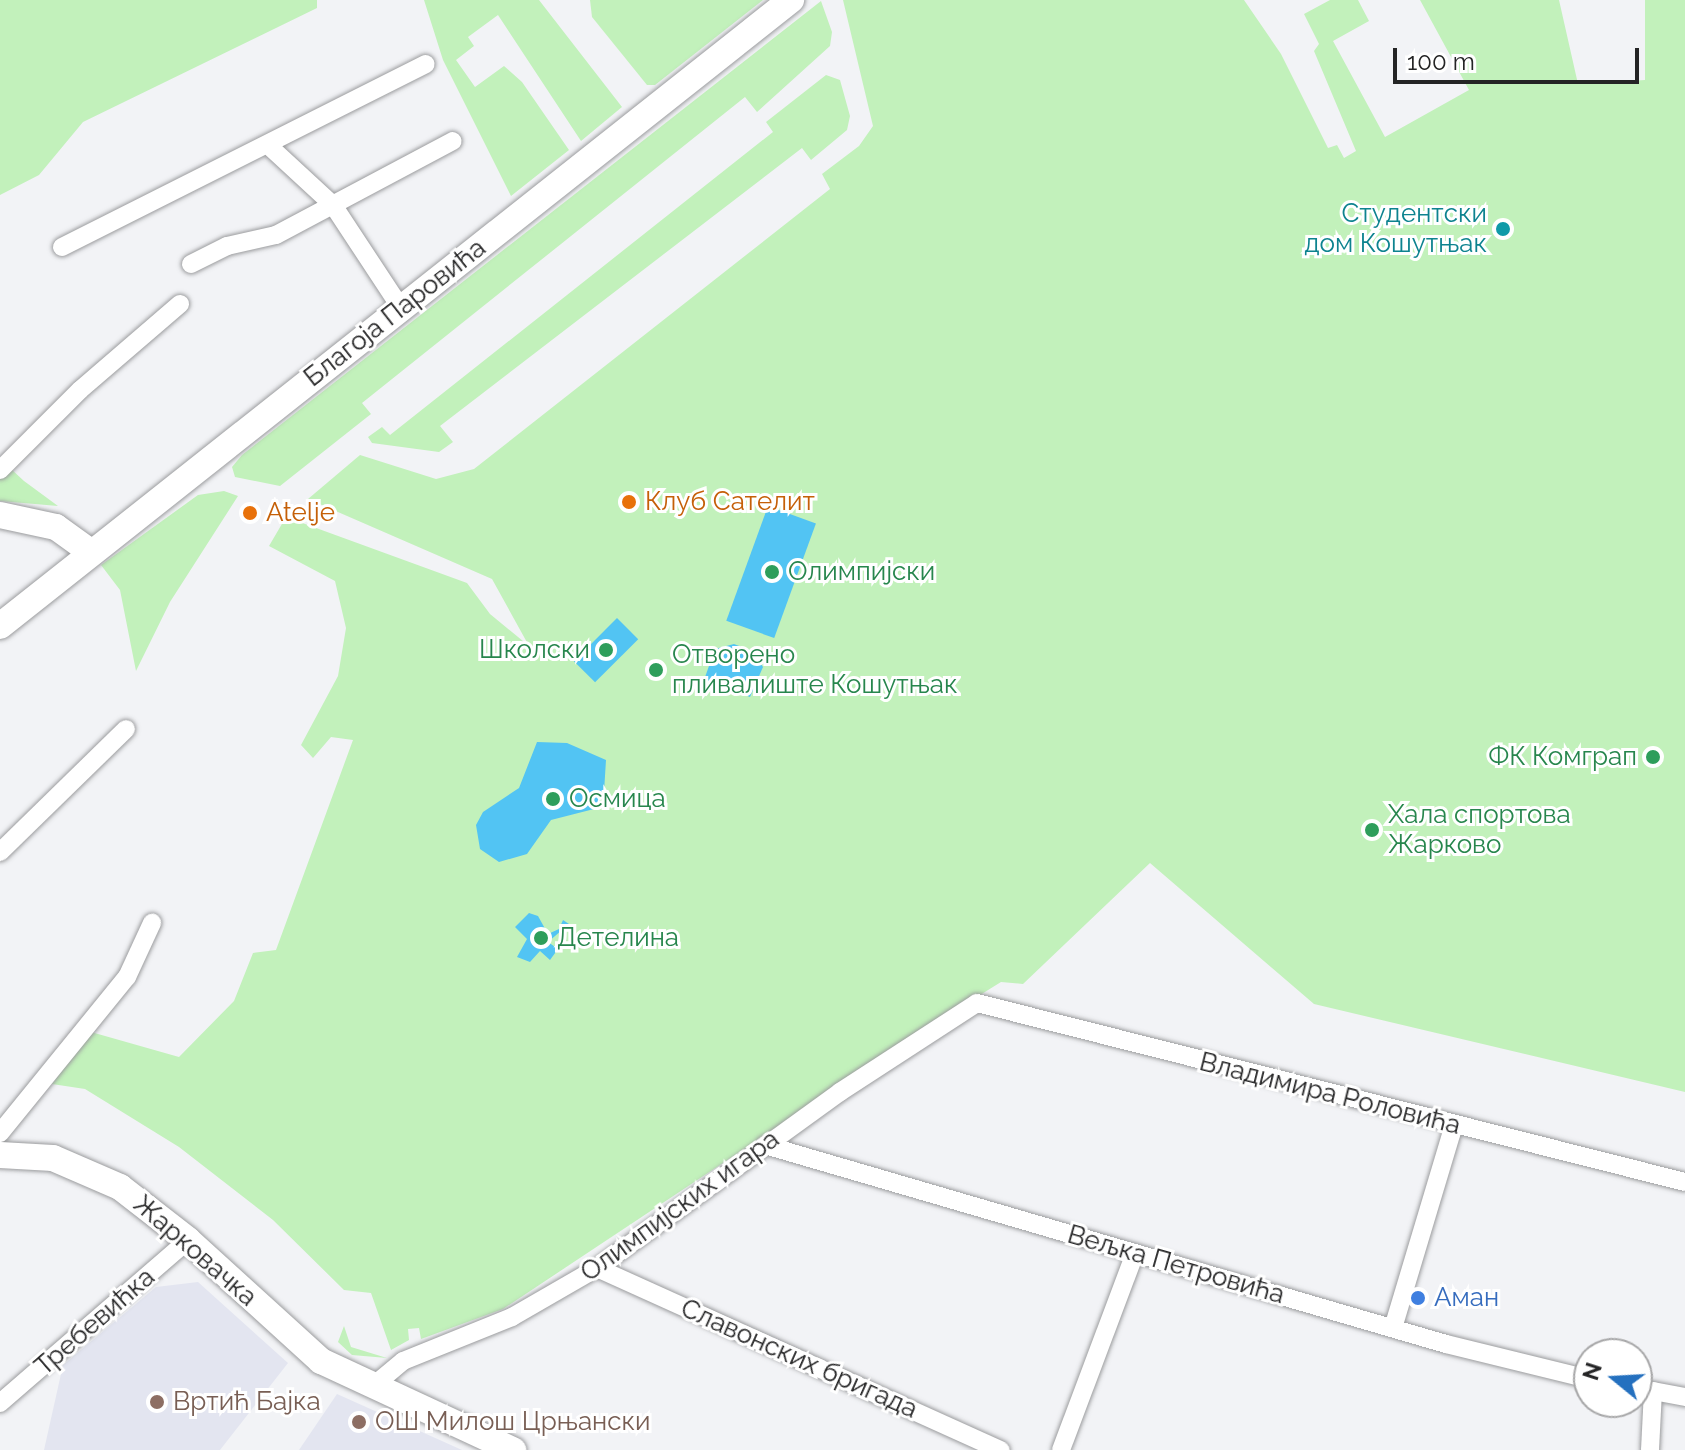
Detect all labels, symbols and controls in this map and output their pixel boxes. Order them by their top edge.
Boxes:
scale bar [1397,32,1643,82]
text: 100 m [1407,47,1475,76]
place label: Студентски дом Кошутњак [1304,198,1487,260]
marker: Студентски дом Кошутњак [1494,220,1512,238]
street label: Благоја Паровића [298,233,492,393]
place label: Клуб Сателит [645,486,815,518]
marker: Клуб Сателит [620,493,638,511]
place label: Atelje [266,497,335,529]
marker: Atelje [241,504,259,522]
place label: Олимпијски [788,556,935,588]
marker: Олимпијски [763,563,781,581]
place label: Школски [479,634,590,666]
place label: Отворено пливалиште Кошутњак [672,639,958,700]
marker: Школски [597,641,615,659]
marker: Отворено пливалиште Кошутњак [647,661,665,679]
place label: ФК Комграп [1488,741,1637,773]
marker: ФК Комграп [1644,748,1662,766]
place label: Осмица [569,783,666,815]
marker: Осмица [544,790,562,808]
place label: Хала спортова Жарково [1388,799,1571,860]
marker: Хала спортова Жарково [1363,821,1381,839]
place label: Детелина [557,922,679,954]
marker: Детелина [532,929,550,947]
street label: Владимира Роловића [1196,1046,1464,1142]
street label: Олимпијских игара [575,1124,785,1288]
street label: Жарковачка [127,1189,263,1313]
street label: Вељка Петровића [1064,1219,1288,1311]
street label: Требевићка [29,1262,161,1382]
place label: Аман [1434,1282,1499,1314]
marker: Аман [1409,1289,1427,1307]
street label: Славонских бригада [676,1293,922,1425]
north arrow [1573,1338,1653,1418]
text: N [1577,1359,1607,1383]
place label: Вртић Бајка [173,1386,321,1418]
marker: Вртић Бајка [148,1393,166,1411]
place label: ОШ Милош Црњански [375,1406,650,1438]
marker: ОШ Милош Црњански [350,1413,368,1431]

